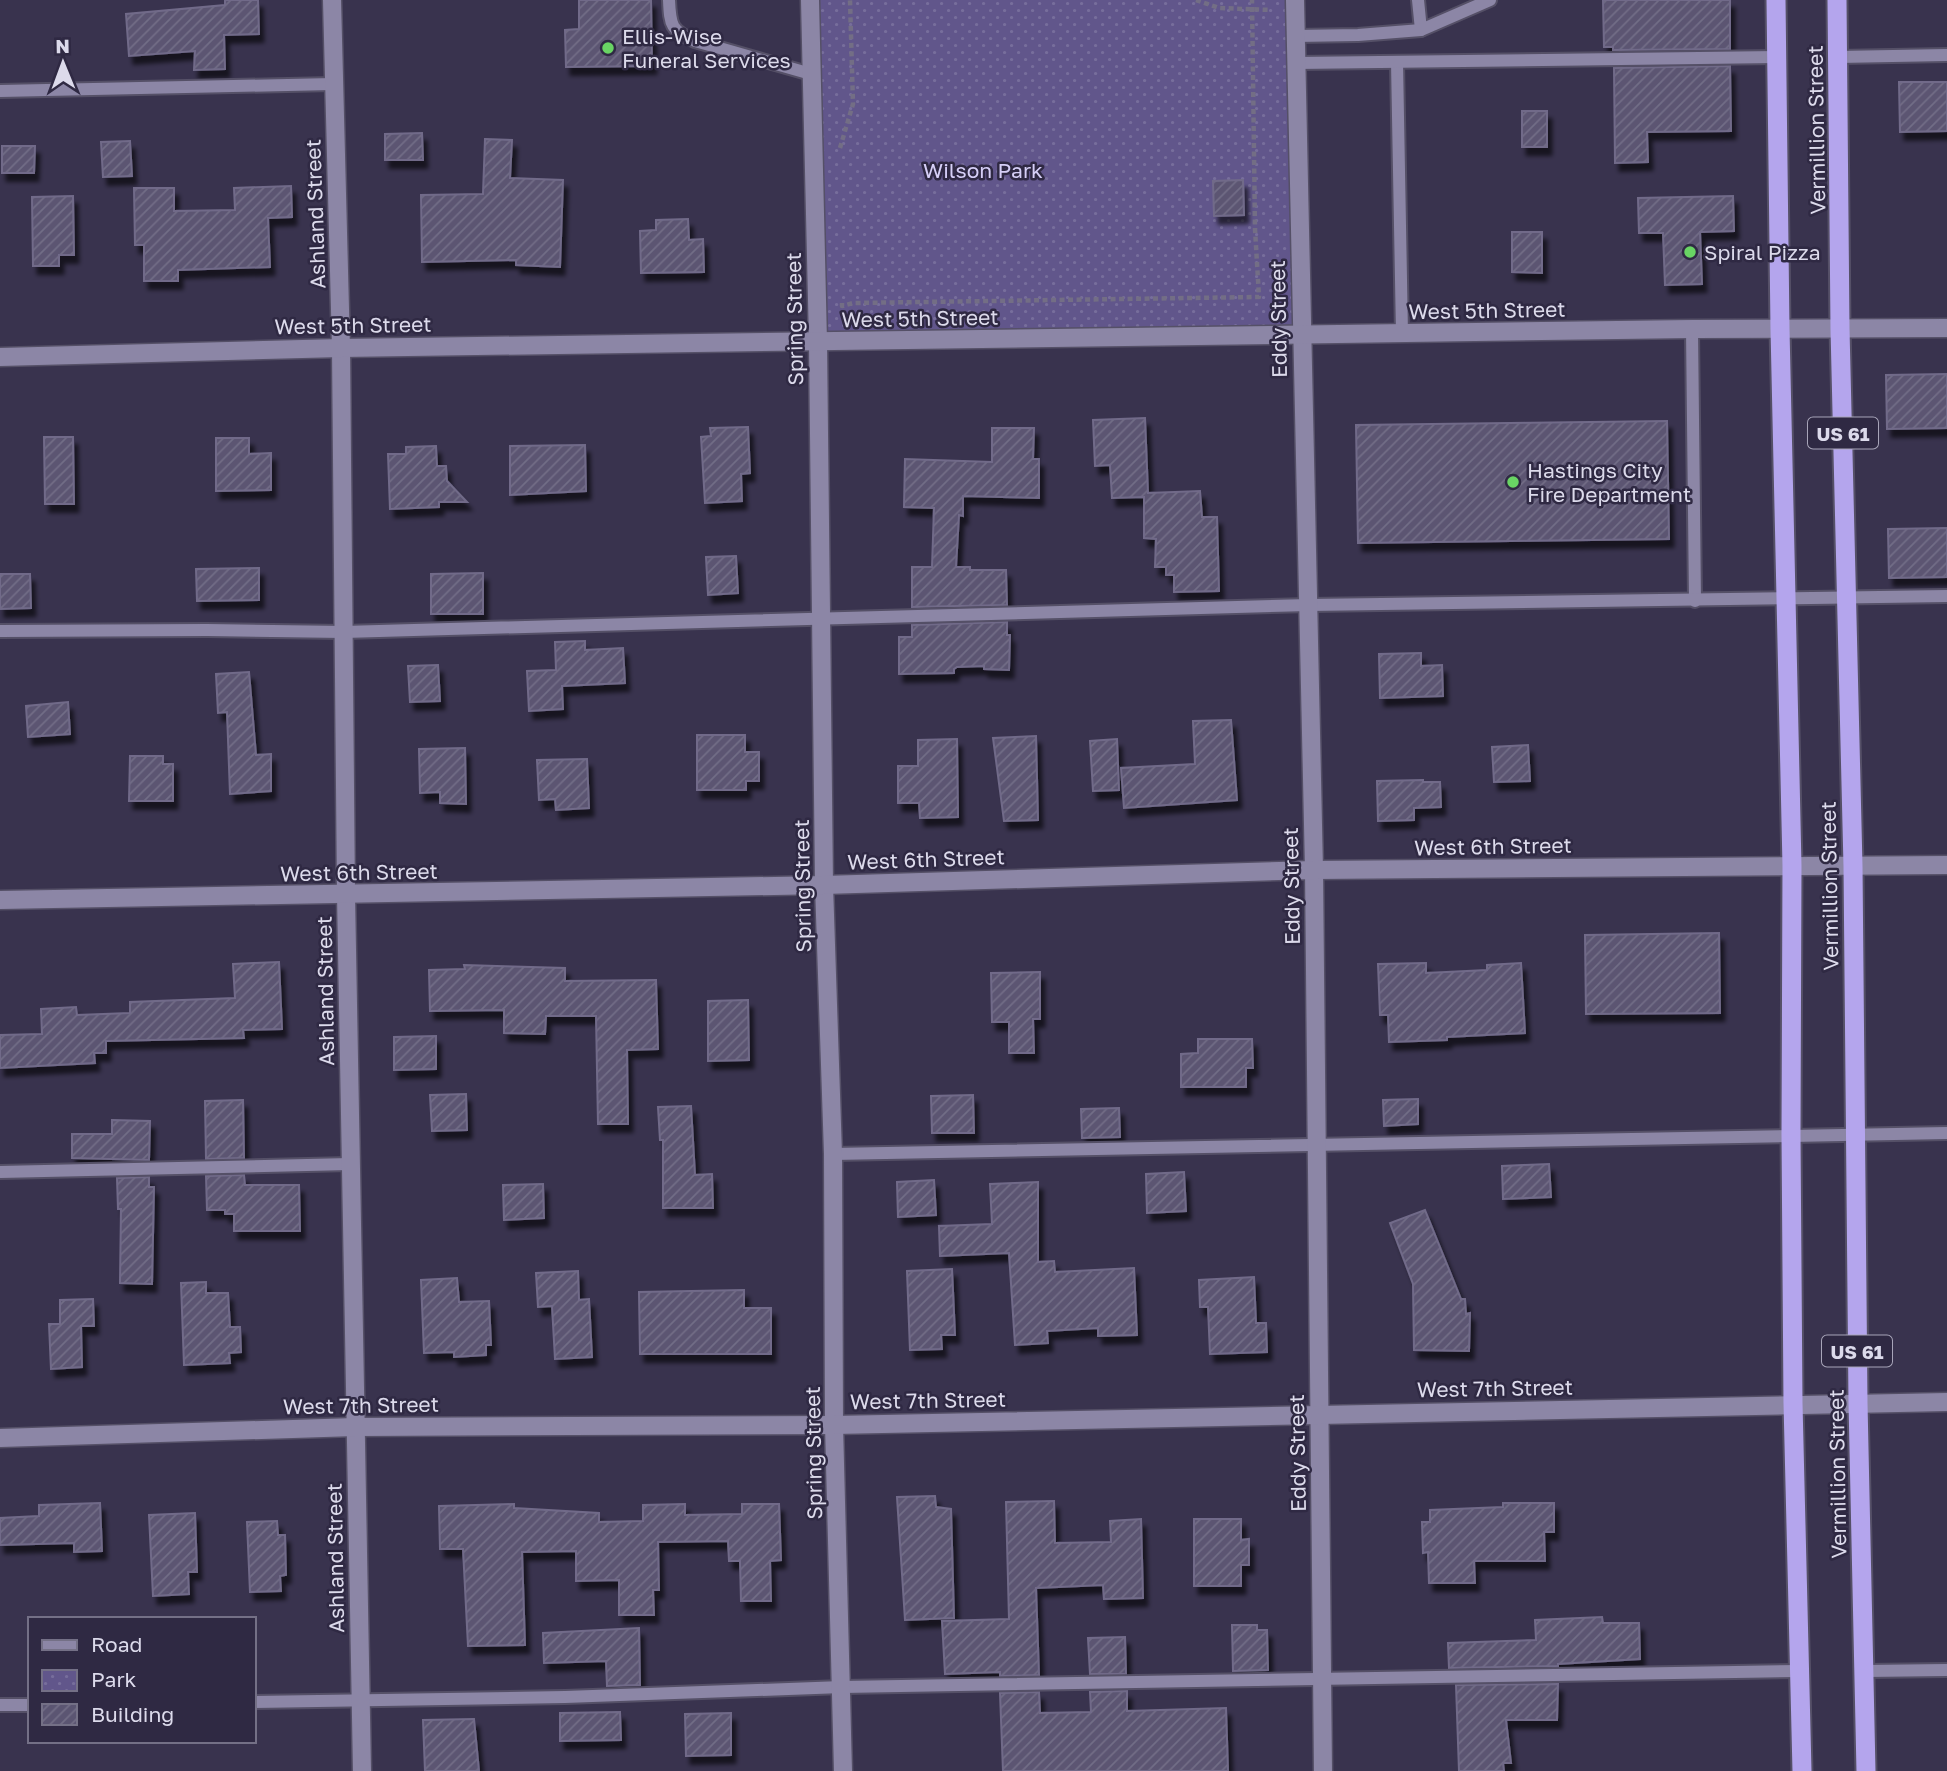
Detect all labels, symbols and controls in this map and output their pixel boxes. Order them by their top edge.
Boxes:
place label: Ellis-Wise Funeral Services [622,23,791,73]
north arrow [28,28,98,98]
text: N [55,34,70,57]
marker: Ellis-Wise Funeral Services [600,40,616,56]
street label: Vermillion Street [1802,45,1830,215]
street label: Ashland Street [299,139,331,289]
park label: Wilson Park [923,157,1043,183]
place label: Spiral Pizza [1704,239,1821,265]
marker: Spiral Pizza [1682,244,1698,260]
street label: Spring Street [780,252,808,386]
street label: Eddy Street [1264,260,1292,378]
street label: West 5th Street [1408,296,1566,324]
street label: West 5th Street [841,304,999,332]
street label: West 5th Street [274,311,432,339]
road number: US 61 [1808,418,1878,448]
place label: Hastings City Fire Department [1527,457,1691,507]
marker: Hastings City Fire Department [1505,474,1521,490]
street label: Vermillion Street [1815,801,1843,971]
street label: Spring Street [788,819,816,953]
street label: Eddy Street [1277,827,1305,945]
street label: West 6th Street [1414,832,1572,860]
street label: West 6th Street [847,843,1005,875]
street label: West 6th Street [280,858,438,886]
street label: Ashland Street [311,916,339,1066]
road number: US 61 [1822,1336,1892,1366]
street label: West 7th Street [1417,1374,1573,1402]
street label: Spring Street [799,1386,827,1520]
street label: West 7th Street [850,1386,1006,1414]
street label: Vermillion Street [1823,1389,1851,1559]
street label: West 7th Street [283,1391,439,1419]
street label: Eddy Street [1283,1394,1311,1512]
street label: Ashland Street [321,1483,349,1633]
legend [28,1617,256,1743]
text: Road [91,1631,142,1657]
text: Park [91,1666,137,1692]
text: Building [91,1701,174,1727]

